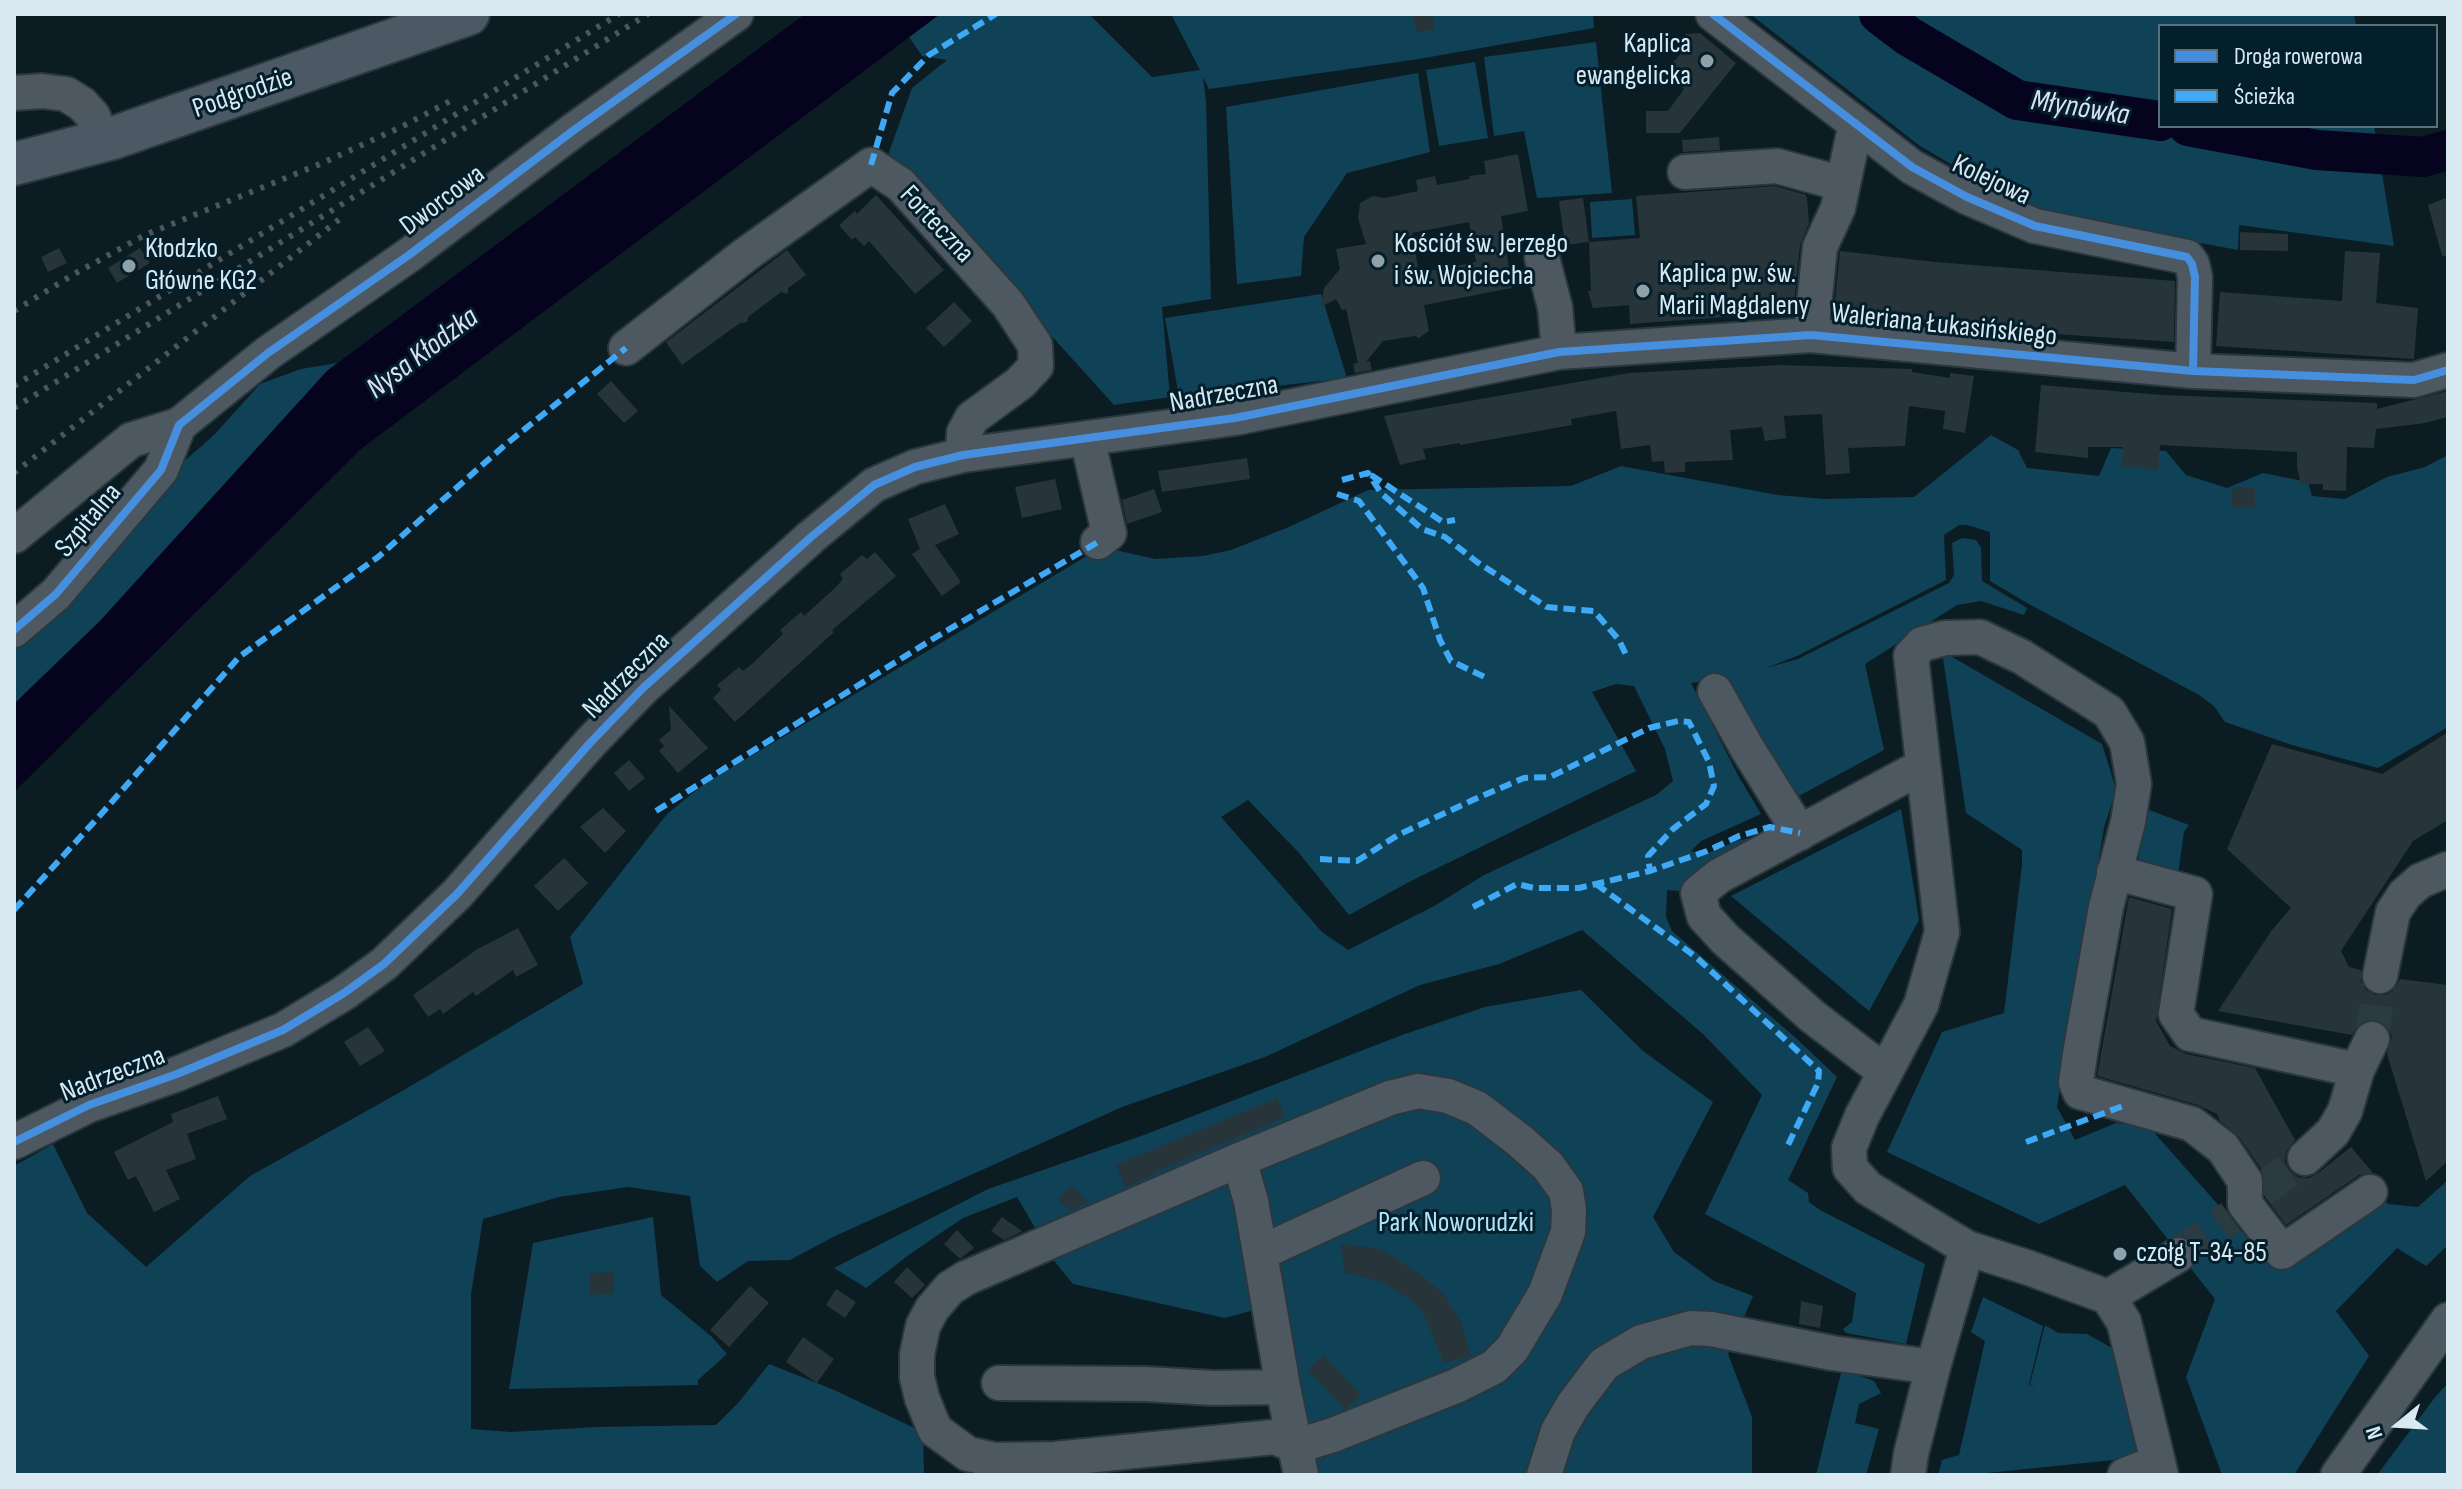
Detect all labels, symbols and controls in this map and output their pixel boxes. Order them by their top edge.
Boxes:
legend [2158,24,2438,128]
place label: Kaplica ewangelicka [1576,28,1691,94]
text: Droga rowerowa [2234,42,2363,71]
marker: Kaplica ewangelicka [1698,52,1716,70]
street label: Podgrodzie [189,61,297,127]
text: Ścieżka [2234,82,2295,111]
water label: Młynówka [2028,83,2132,135]
street label: Kolejowa [1946,148,2036,214]
street label: Dworcowa [394,158,492,244]
street label: Forteczna [892,179,980,271]
place label: Kościół św. Jerzego i św. Wojciecha [1394,228,1568,294]
place label: Kłodzko Główne KG2 [145,233,257,299]
marker: Kościół św. Jerzego i św. Wojciecha [1369,252,1387,270]
marker: Kłodzko Główne KG2 [120,257,138,275]
place label: Kaplica pw. św. Marii Magdaleny [1659,258,1809,324]
marker: Kaplica pw. św. Marii Magdaleny [1634,282,1652,300]
street label: Waleriana Łukasińskiego [1830,297,2058,355]
water label: Nysa Kłodzka [360,300,486,408]
street label: Nadrzeczna [1167,369,1281,421]
street label: Szpitalna [49,477,129,565]
street label: Nadrzeczna [576,625,678,727]
street label: Nadrzeczna [56,1040,170,1110]
park label: Park Noworudzki [1378,1207,1534,1241]
place label: czołg T-34-85 [2136,1237,2267,1271]
marker: czołg T-34-85 [2111,1245,2129,1263]
north arrow [2358,1385,2438,1465]
text: N [2360,1423,2389,1442]

